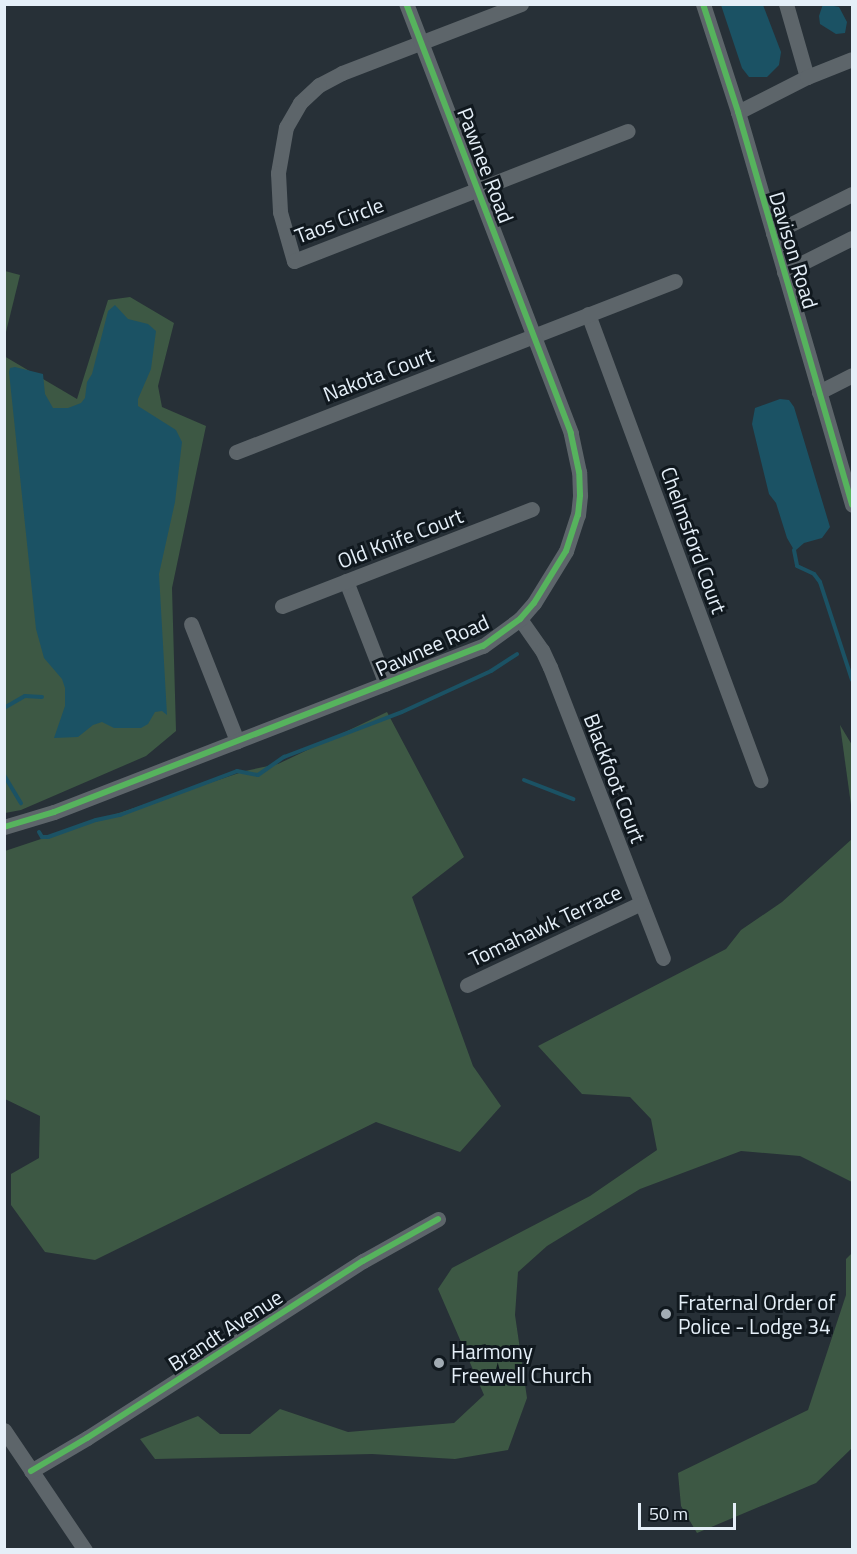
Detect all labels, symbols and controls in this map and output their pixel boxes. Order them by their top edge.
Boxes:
street label: Pawnee Road [452,104,520,226]
street label: Davison Road [764,189,824,311]
street label: Taos Circle [291,192,387,248]
street label: Nakota Court [319,341,437,407]
street label: Chelmsford Court [656,463,732,617]
street label: Old Knife Court [334,503,466,573]
street label: Pawnee Road [371,609,493,681]
street label: Blackfoot Court [579,710,651,846]
street label: Tomahawk Terrace [465,879,625,971]
street label: Brandt Avenue [163,1284,287,1376]
place label: Fraternal Order of Police - Lodge 34 [678,1289,835,1339]
marker: Fraternal Order of Police - Lodge 34 [659,1307,673,1321]
place label: Harmony Freewell Church [451,1338,592,1388]
marker: Harmony Freewell Church [432,1356,446,1370]
scale bar [641,1491,738,1529]
text: 50 m [649,1500,688,1527]

